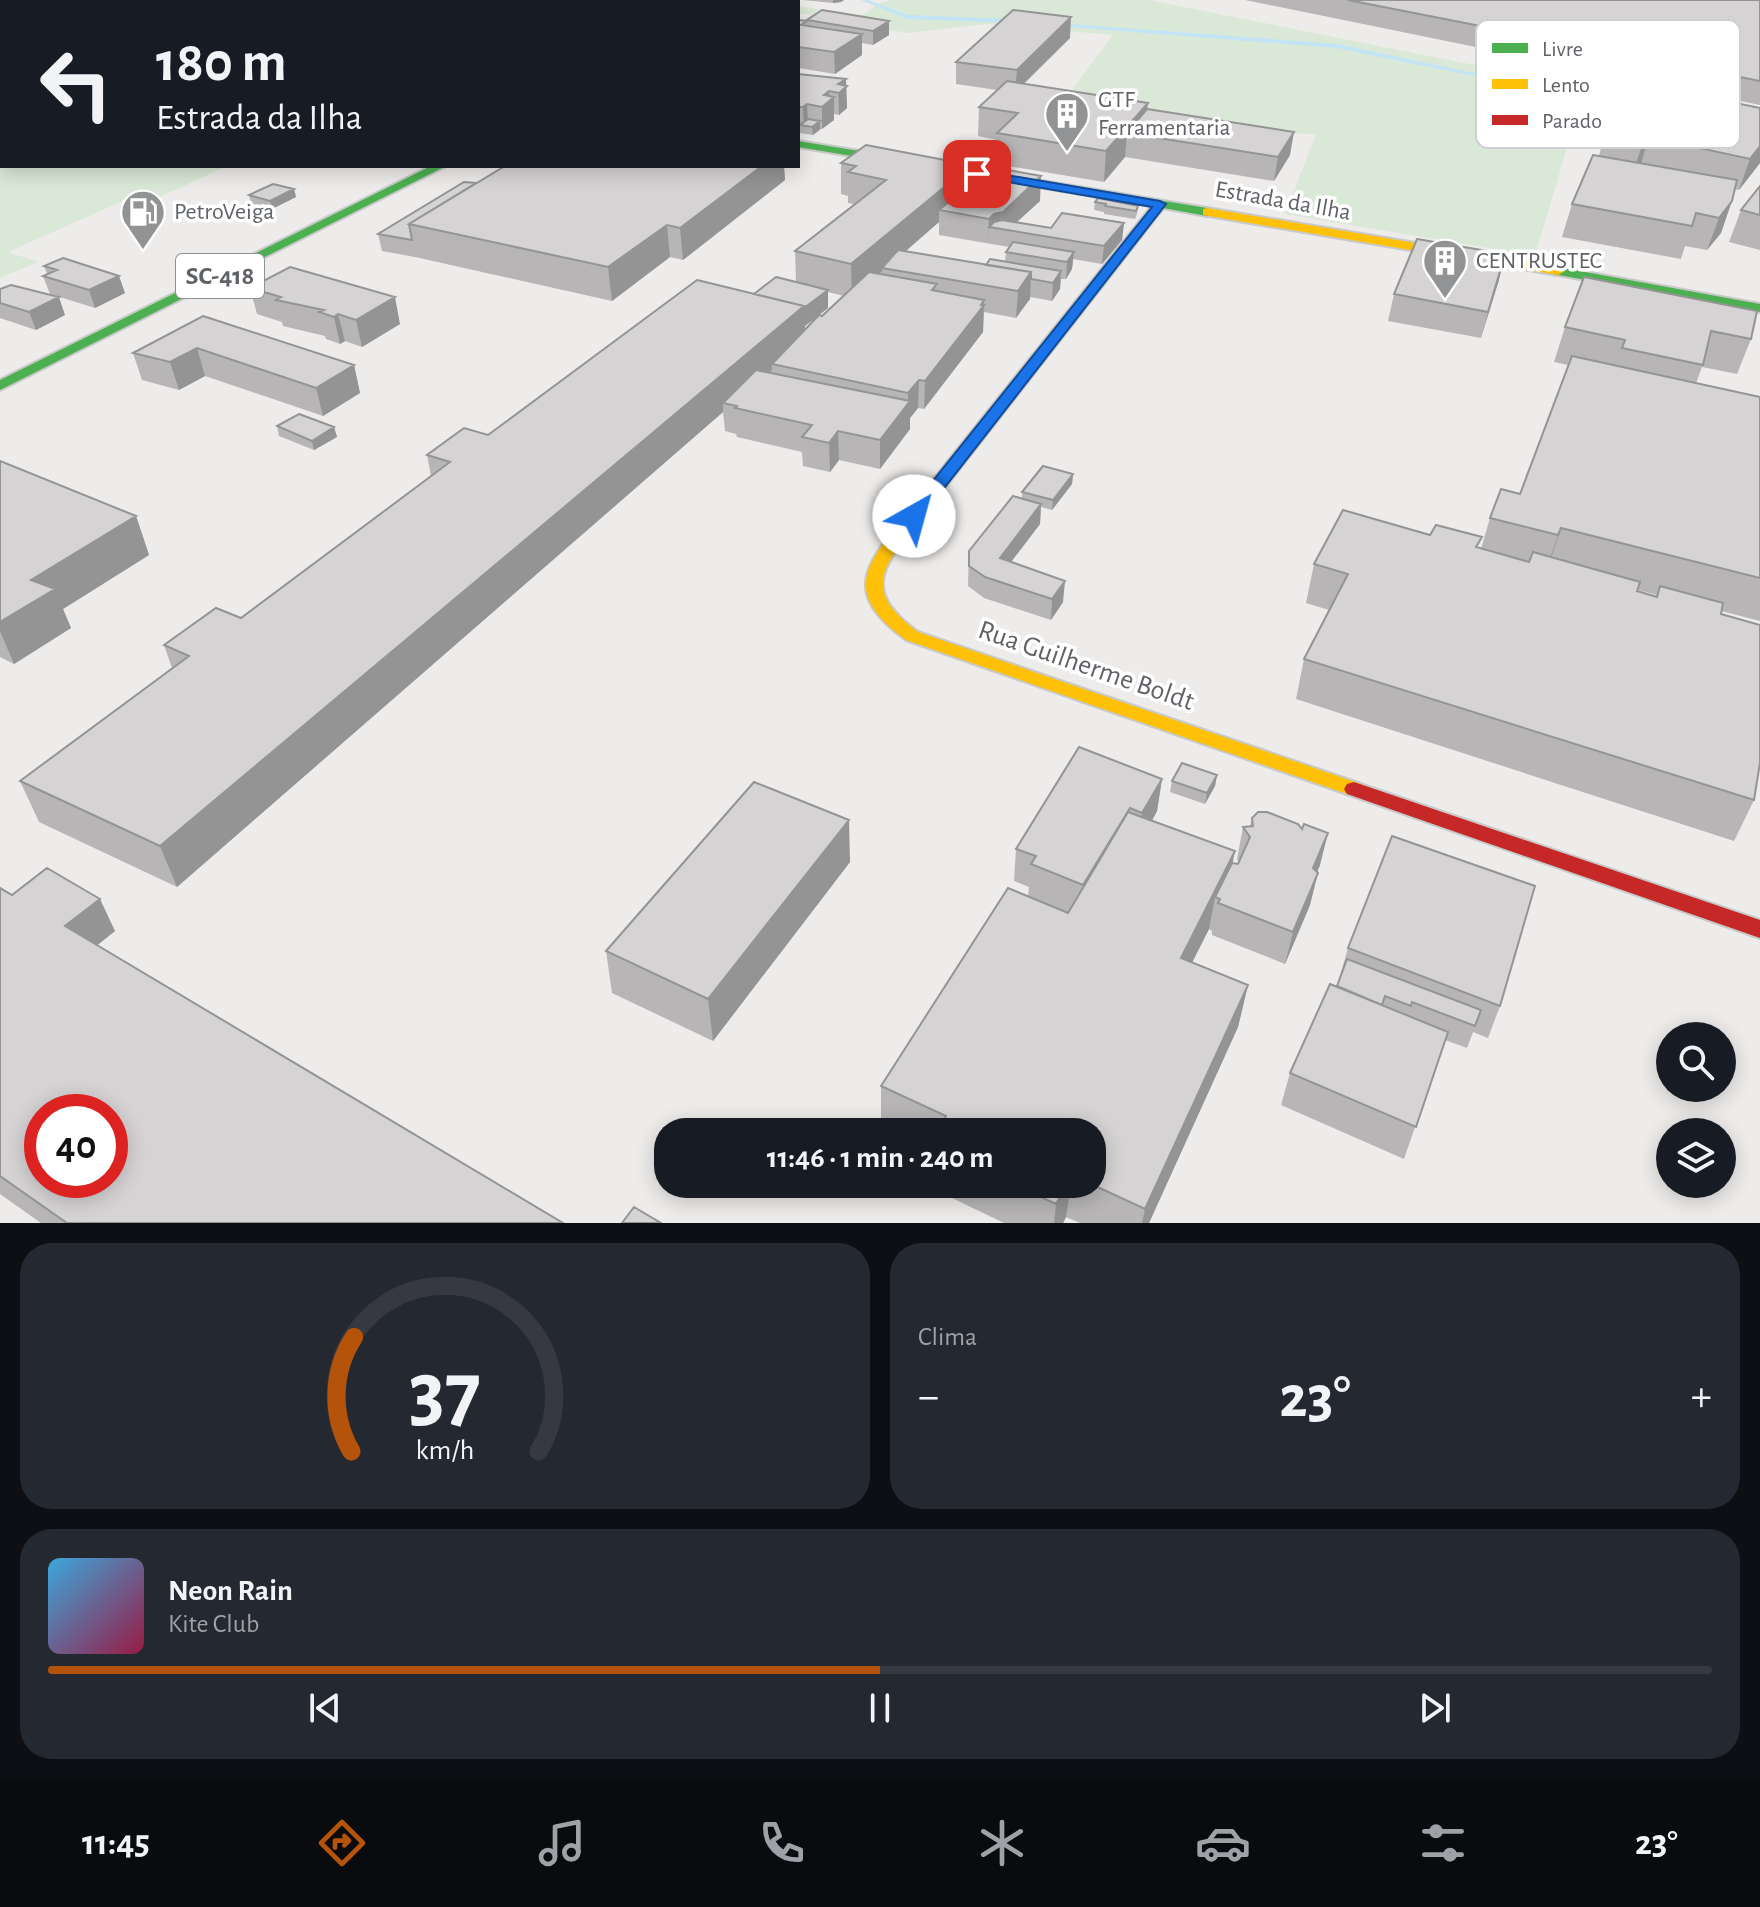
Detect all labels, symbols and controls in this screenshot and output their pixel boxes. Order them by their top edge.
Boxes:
legend [1476,20,1740,148]
icon: left [24,32,128,136]
text: 180 m [156,35,287,91]
text: Livre [1542,38,1583,60]
text: Lento [1542,74,1590,96]
place label: GTF Ferramentaria [1098,88,1231,140]
building icon: GTF Ferramentaria [1043,90,1091,153]
text: Estrada da Ilha [156,100,362,136]
text: Parado [1542,110,1602,132]
pin [943,140,1011,208]
icon: arrive [955,152,999,196]
street label: Estrada da Ilha [1213,177,1353,225]
fuel station icon: PetroVeiga [119,188,167,251]
place label: PetroVeiga [174,200,274,224]
building icon: CENTRUSTEC [1421,237,1469,300]
place label: CENTRUSTEC [1476,249,1602,273]
road number: SC-418 [176,254,264,298]
position arrow [872,474,956,558]
street label: Rua Guilherme Boldt [974,616,1198,716]
map controls [1656,1022,1736,1198]
button: search [1656,1022,1736,1102]
speed limit sign: 40 [24,1094,128,1198]
button: layers [1656,1118,1736,1198]
text: 11:46 · 1 min · 240 m [767,1143,993,1173]
text: Clima [918,1324,977,1350]
text: 37 [409,1351,481,1435]
text: 23° [1279,1368,1351,1428]
text: − [918,1375,939,1419]
text: + [1691,1375,1712,1419]
text: km/h [416,1436,474,1465]
text: Neon Rain [168,1576,293,1606]
text: Kite Club [168,1611,259,1637]
icon: previous [303,1686,347,1730]
icon: pause [858,1686,902,1730]
icon: next [1413,1686,1457,1730]
icon: directions [314,1815,370,1871]
icon: music [534,1815,590,1871]
icon: phone [754,1815,810,1871]
icon: climate [974,1815,1030,1871]
icon: car [1195,1815,1251,1871]
icon: filters [1415,1815,1471,1871]
text: 11:45 [82,1825,150,1861]
text: 23° [1635,1825,1678,1861]

